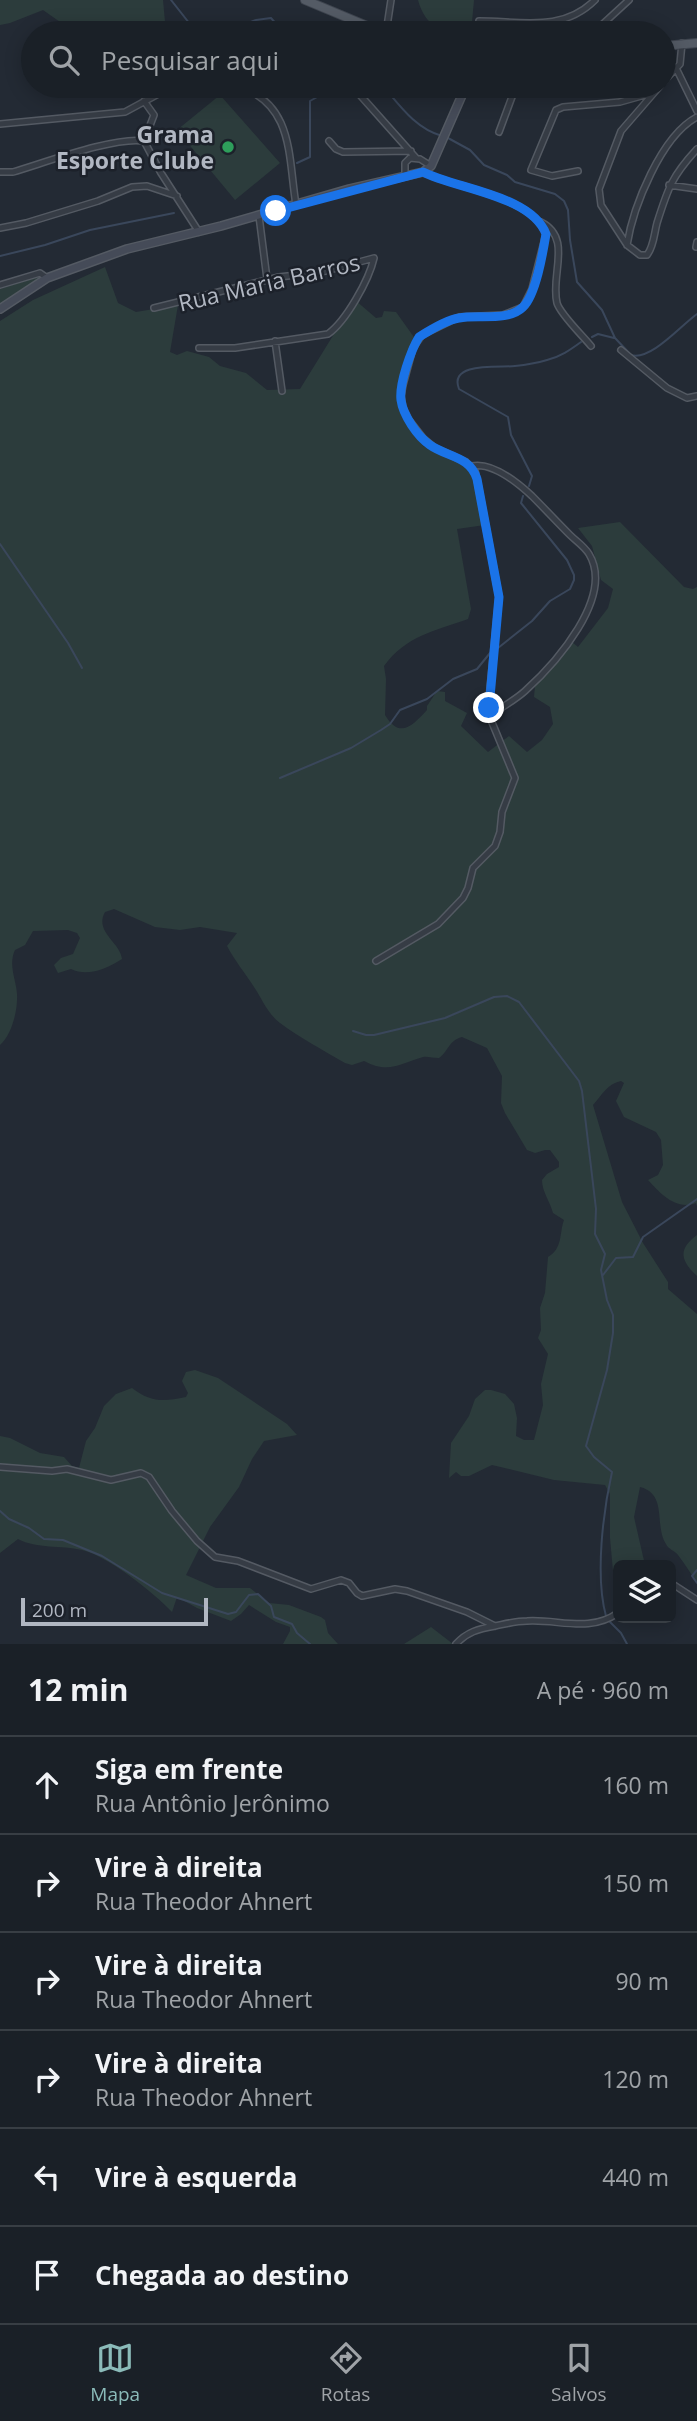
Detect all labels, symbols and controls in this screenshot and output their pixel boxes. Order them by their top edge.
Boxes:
search box [21,21,676,98]
icon: search [45,41,83,79]
text: Pesquisar aqui [101,42,279,78]
place label: Grama Esporte Clube [56,118,214,176]
marker: Grama Esporte Clube [220,139,236,155]
route start [260,195,291,226]
street label: Rua Maria Barros [175,246,363,318]
route end [473,692,504,723]
map controls [613,1560,676,1623]
button: layers [613,1560,676,1623]
scale bar [21,1595,208,1627]
text: 200 m [32,1597,87,1623]
text: 12 min [28,1669,128,1710]
text: A pé · 960 m [537,1674,669,1706]
text: Siga em frente [95,1751,283,1787]
icon: ahead [28,1766,66,1804]
text: 160 m [602,1769,669,1801]
text: Rua Antônio Jerônimo [95,1787,330,1819]
text: Vire à direita [95,1849,263,1885]
icon: right [28,1864,66,1902]
text: 150 m [602,1867,669,1899]
text: Rua Theodor Ahnert [95,1885,312,1917]
text: Vire à direita [95,1947,263,1983]
icon: right [28,1962,66,2000]
text: 90 m [615,1965,669,1997]
text: Rua Theodor Ahnert [95,1983,312,2015]
text: Vire à direita [95,2045,263,2081]
icon: right [28,2060,66,2098]
text: 120 m [602,2063,669,2095]
text: Rua Theodor Ahnert [95,2081,312,2113]
icon: left [28,2158,66,2196]
text: Vire à esquerda [95,2159,297,2195]
text: 440 m [602,2161,669,2193]
icon: arrive [28,2256,66,2294]
text: Chegada ao destino [95,2257,349,2293]
tab: Mapa [90,2339,140,2407]
tab: Rotas [321,2339,370,2407]
tab: Salvos [551,2339,607,2407]

